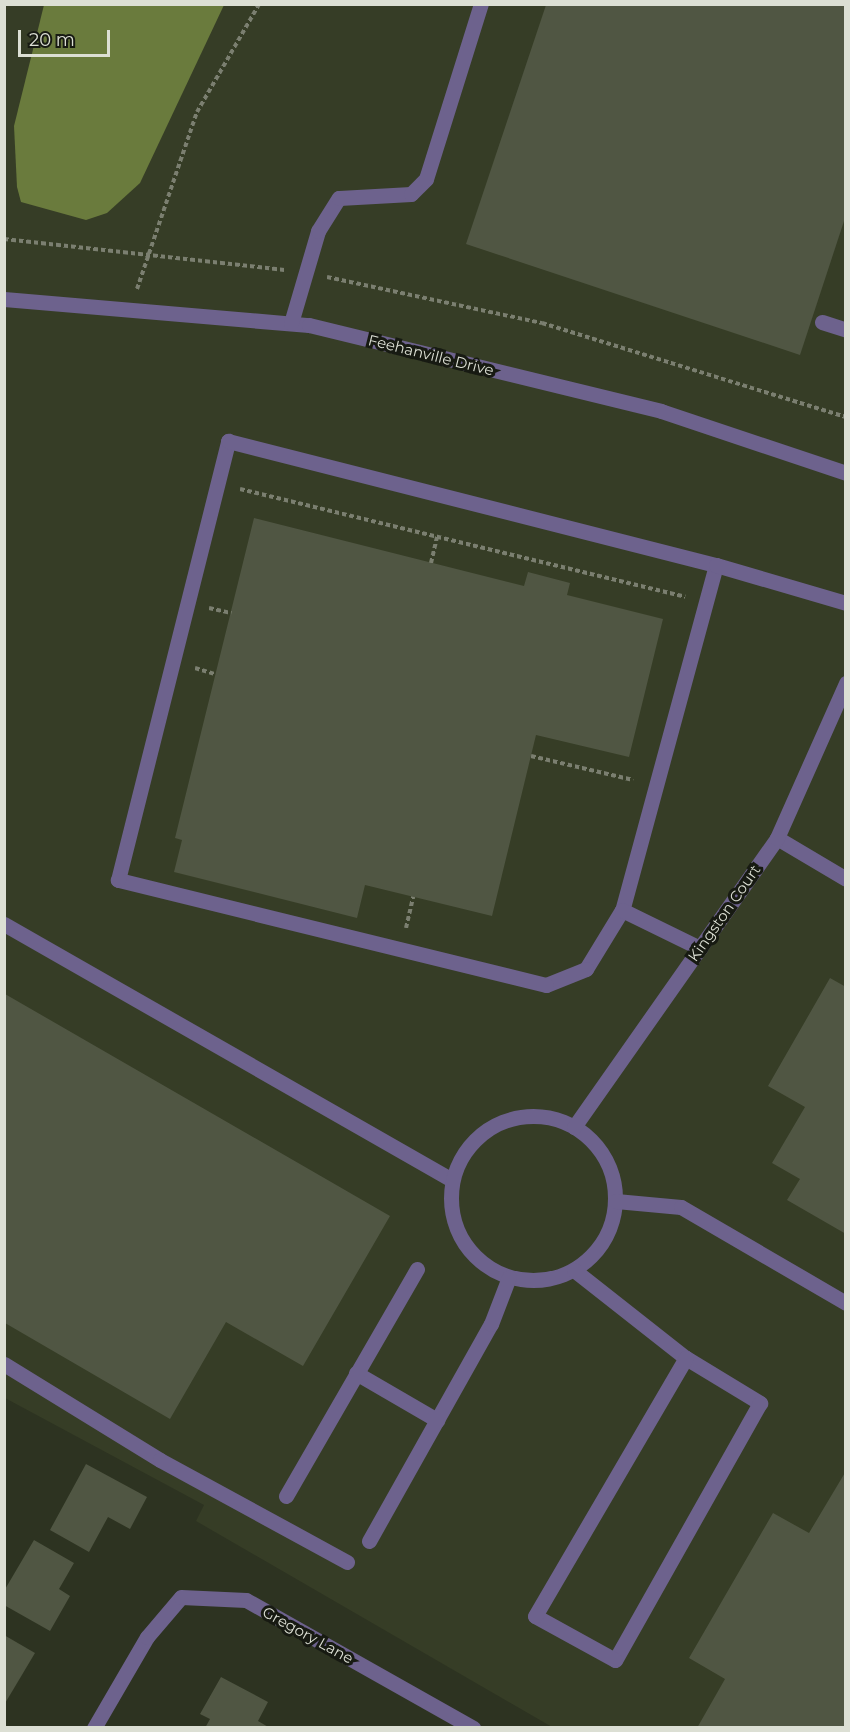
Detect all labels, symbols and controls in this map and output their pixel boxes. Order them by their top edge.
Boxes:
scale bar [21,18,112,56]
text: 20 m [29,29,75,51]
street label: Feehanville Drive [366,331,496,379]
street label: Kingston Court [684,861,764,965]
street label: Gregory Lane [259,1603,357,1667]

